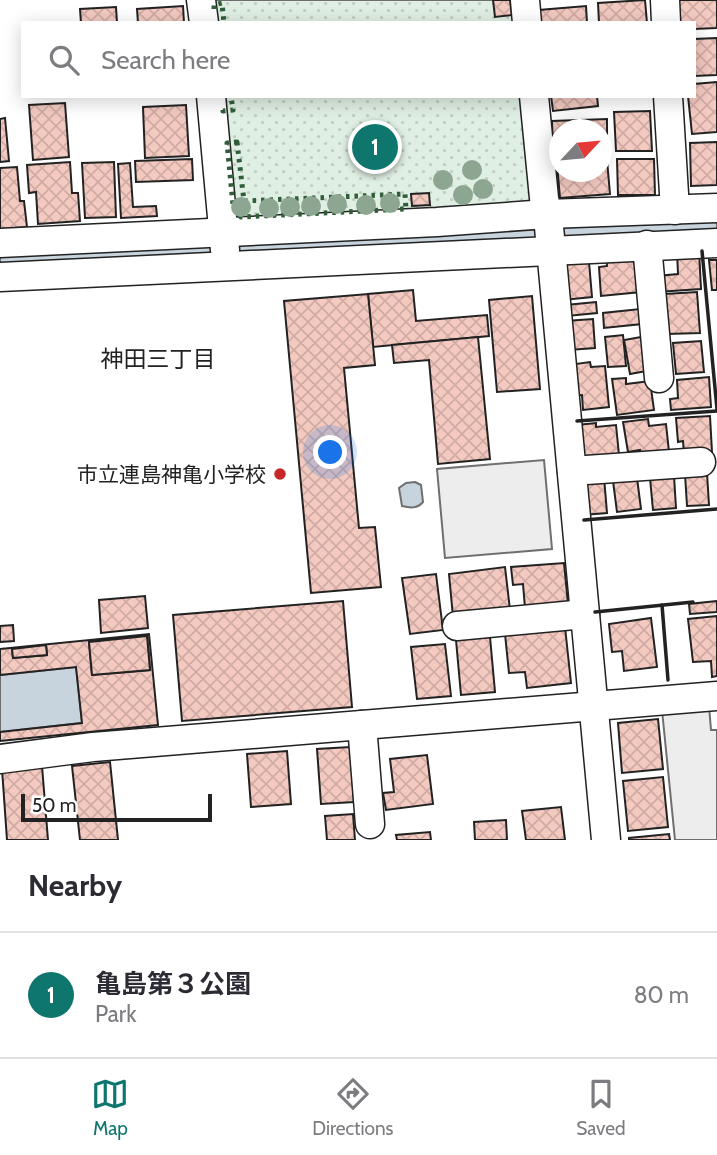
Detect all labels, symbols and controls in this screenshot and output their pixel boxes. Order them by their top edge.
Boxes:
search box [21,21,696,98]
icon: search [45,41,83,79]
text: Search here [101,44,230,76]
north arrow [549,119,612,182]
pin: 1 [352,121,398,173]
district label: 神田三丁目 [101,345,216,373]
your location [313,435,347,469]
place label: 市立連島神亀小学校 [77,462,266,487]
marker: 市立連島神亀小学校 [272,466,288,482]
scale bar [21,791,212,823]
text: 50 m [32,794,76,817]
text: Nearby [28,867,122,904]
text: 亀島第３公園 [95,968,251,1000]
text: 1 [47,981,55,1009]
text: 80 m [634,981,689,1009]
text: Park [95,1000,136,1028]
tab: Map [91,1075,129,1140]
tab: Directions [312,1075,393,1140]
tab: Saved [576,1075,626,1140]

